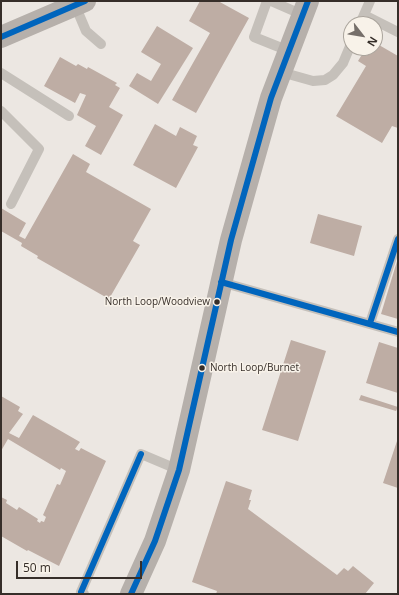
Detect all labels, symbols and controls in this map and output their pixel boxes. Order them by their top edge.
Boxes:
north arrow [343,16,383,56]
text: N [364,34,382,50]
place label: North Loop/Woodview [105,296,210,308]
marker: North Loop/Woodview [212,297,222,307]
place label: North Loop/Burnet [210,362,299,374]
marker: North Loop/Burnet [197,363,207,373]
scale bar [18,553,144,579]
text: 50 m [23,559,51,576]

